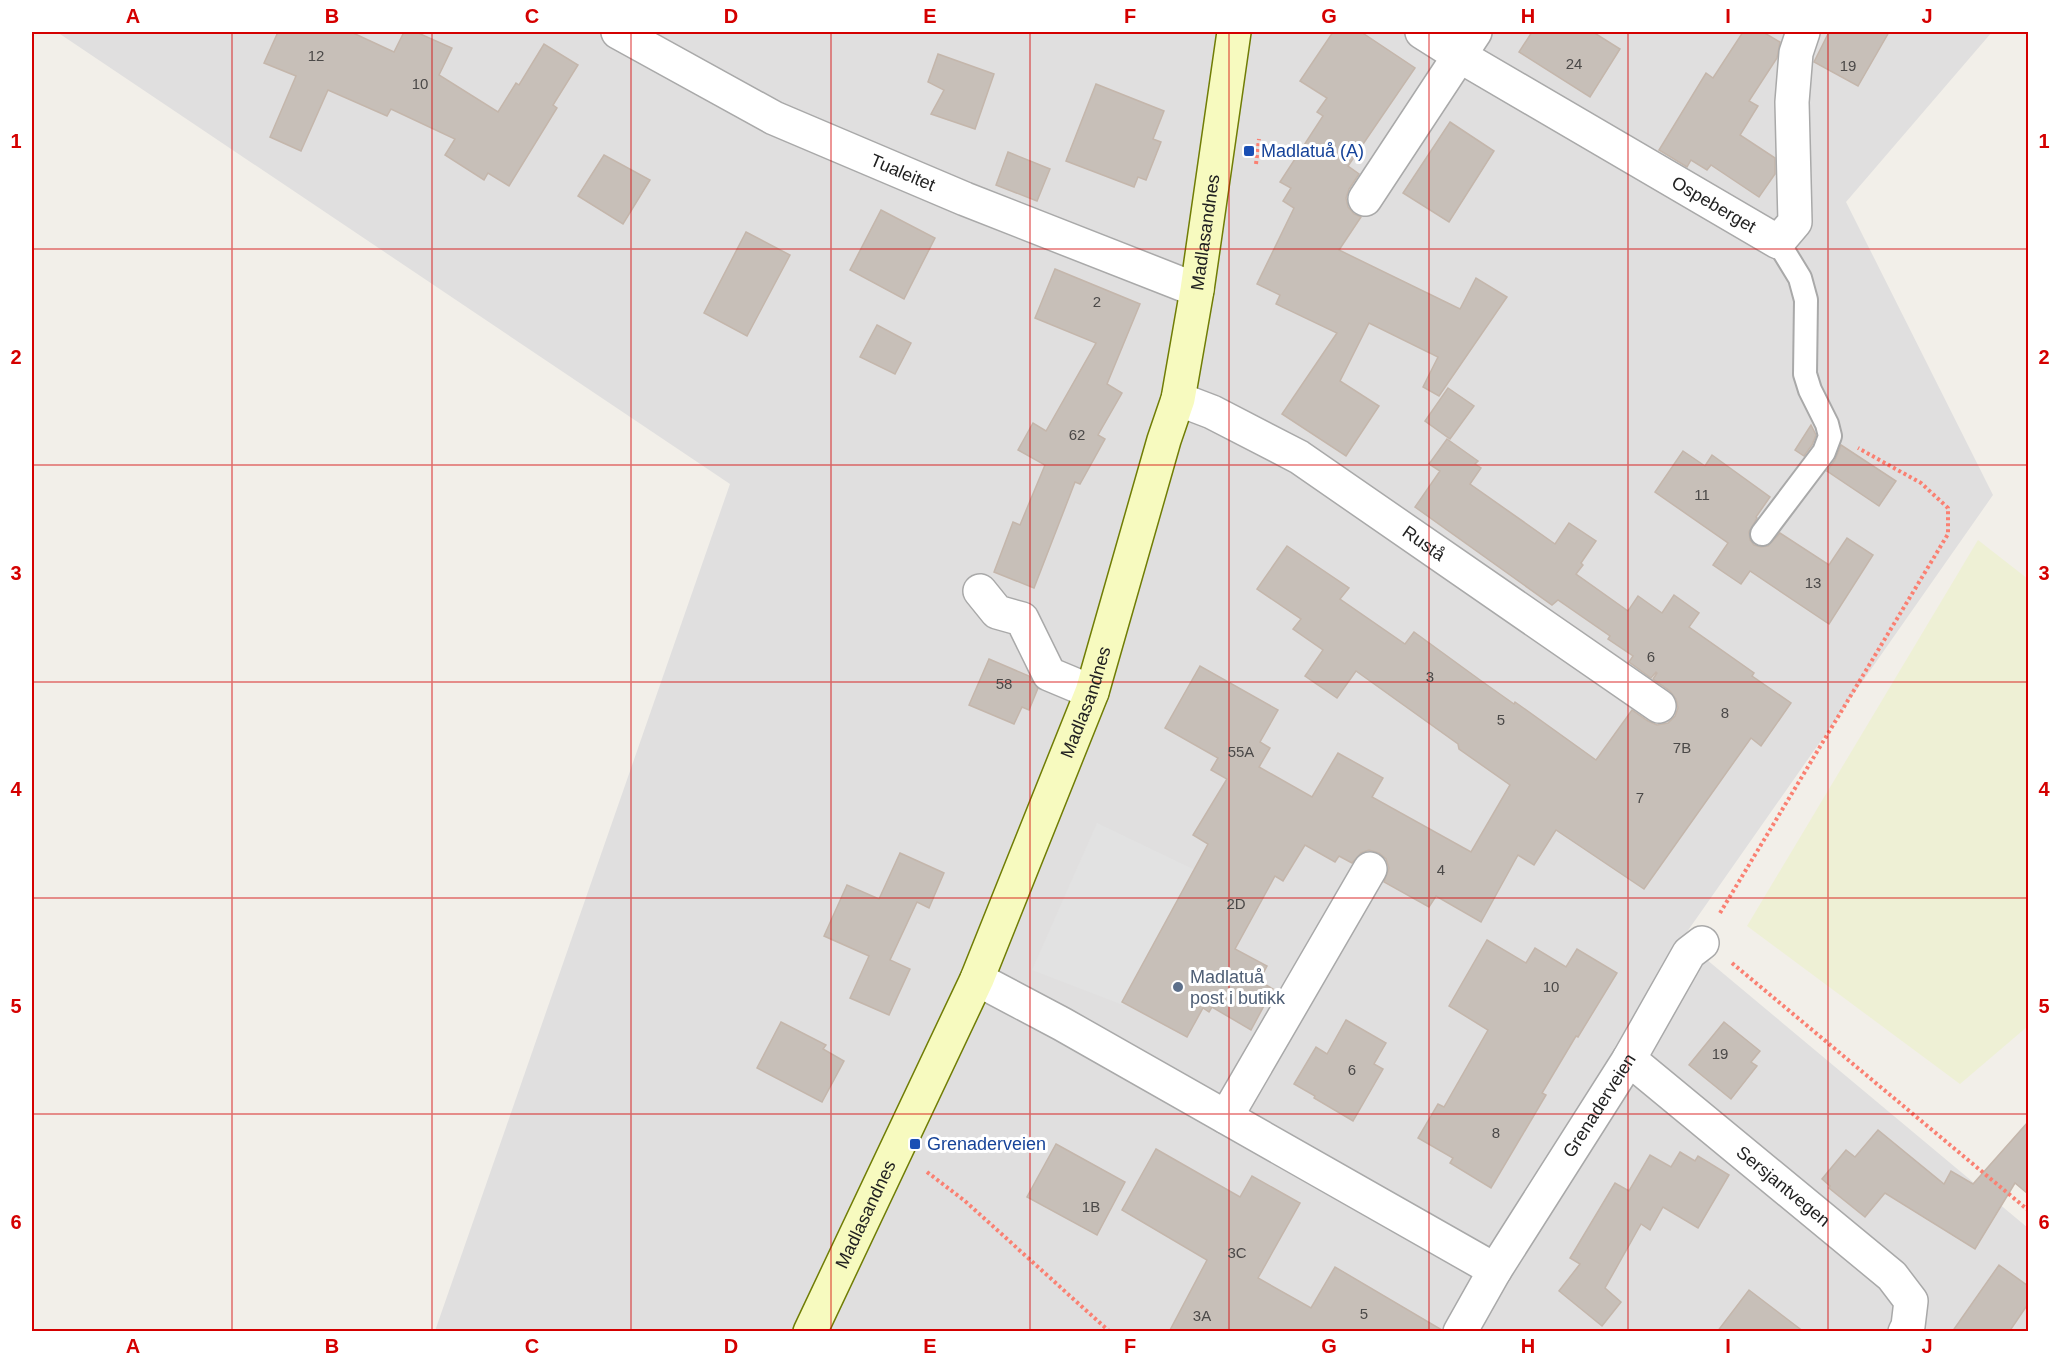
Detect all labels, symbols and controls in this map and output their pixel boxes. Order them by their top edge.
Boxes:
text: A [126,5,140,27]
text: B [325,5,339,27]
text: C [525,5,539,27]
text: D [724,5,738,27]
text: E [923,5,937,27]
text: F [1124,5,1136,27]
text: G [1321,5,1337,27]
text: H [1521,5,1535,27]
text: I [1725,5,1731,27]
text: J [1921,5,1933,27]
house number: 12 [308,47,324,64]
house number: 24 [1566,55,1582,72]
house number: 19 [1840,57,1856,74]
house number: 10 [412,75,428,92]
text: 1 [10,130,22,152]
text: 1 [2038,130,2050,152]
place label: Madlatuå (A) [1261,141,1364,161]
marker: Madlatuå (A) [1242,144,1256,158]
street label: Tualeitet [867,150,938,195]
street label: Ospeberget [1668,172,1759,237]
street label: Madlasandnes [1187,173,1223,292]
house number: 2 [1093,293,1101,310]
text: 2 [10,346,22,368]
text: 2 [2038,346,2050,368]
house number: 62 [1069,426,1085,443]
house number: 11 [1694,486,1710,503]
street label: Rustå [1399,522,1450,565]
text: 3 [10,562,22,584]
text: 3 [2038,562,2050,584]
house number: 13 [1805,574,1821,591]
street label: Madlasandnes [1057,644,1114,761]
house number: 6 [1647,648,1655,665]
house number: 3 [1426,668,1434,685]
house number: 58 [996,675,1012,692]
house number: 8 [1721,704,1729,721]
house number: 5 [1497,711,1505,728]
house number: 7B [1673,739,1691,756]
house number: 55A [1228,743,1254,760]
text: 4 [10,778,22,800]
text: 4 [2038,778,2050,800]
house number: 7 [1636,789,1644,806]
house number: 4 [1437,861,1445,878]
house number: 2D [1226,895,1246,912]
place label: Madlatuå post i butikk [1190,967,1286,1008]
house number: 10 [1543,978,1559,995]
marker: Madlatuå post i butikk [1171,980,1185,994]
text: 5 [10,995,22,1017]
text: 5 [2038,995,2050,1017]
house number: 19 [1712,1045,1728,1062]
street label: Grenaderveien [1559,1050,1640,1161]
house number: 6 [1348,1061,1356,1078]
house number: 8 [1492,1124,1500,1141]
place label: Grenaderveien [927,1134,1046,1154]
marker: Grenaderveien [908,1137,922,1151]
street label: Sersjantvegen [1732,1142,1834,1231]
street label: Madlasandnes [832,1157,900,1272]
house number: 1B [1082,1198,1100,1215]
text: 6 [10,1211,22,1233]
text: 6 [2038,1211,2050,1233]
house number: 3C [1227,1244,1247,1261]
house number: 5 [1360,1305,1368,1322]
house number: 3A [1193,1307,1211,1324]
text: A [126,1335,140,1357]
text: B [325,1335,339,1357]
text: C [525,1335,539,1357]
text: D [724,1335,738,1357]
text: E [923,1335,937,1357]
text: F [1124,1335,1136,1357]
text: G [1321,1335,1337,1357]
text: H [1521,1335,1535,1357]
text: I [1725,1335,1731,1357]
text: J [1921,1335,1933,1357]

